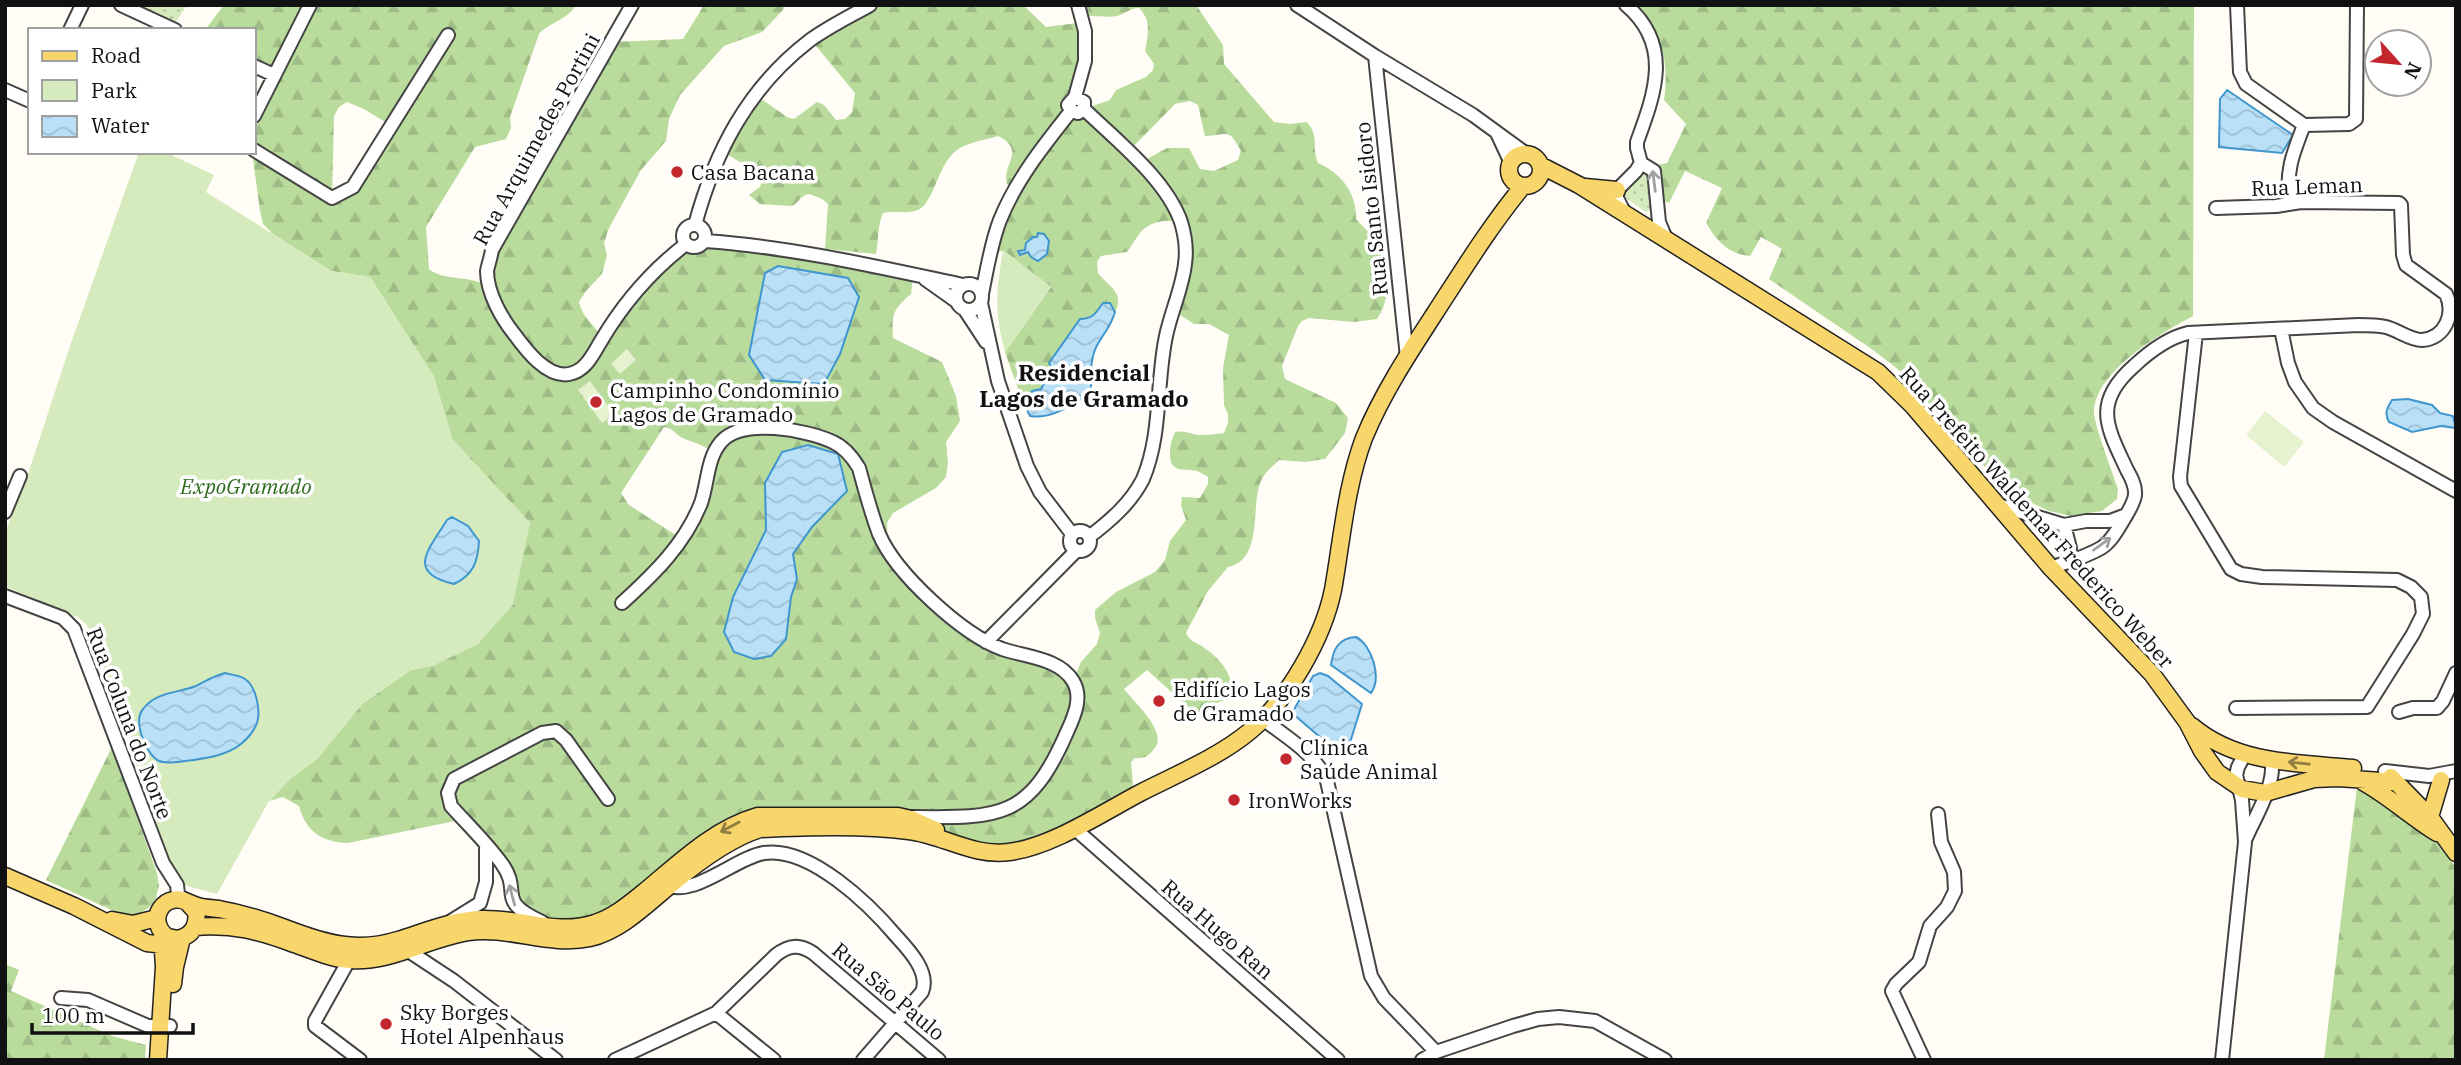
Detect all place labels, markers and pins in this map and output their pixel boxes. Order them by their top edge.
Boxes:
place label: Casa Bacana [691,158,815,186]
marker: Casa Bacana [669,164,685,180]
place label: Campinho Condomínio Lagos de Gramado [610,376,839,428]
marker: Campinho Condomínio Lagos de Gramado [588,394,604,410]
place label: Edifício Lagos de Gramado [1173,675,1311,727]
marker: Edifício Lagos de Gramado [1151,693,1167,709]
place label: Clínica Saúde Animal [1300,733,1438,785]
marker: Clínica Saúde Animal [1278,751,1294,767]
place label: IronWorks [1248,786,1352,814]
marker: IronWorks [1226,792,1242,808]
place label: Sky Borges Hotel Alpenhaus [400,998,564,1050]
marker: Sky Borges Hotel Alpenhaus [378,1016,394,1032]

